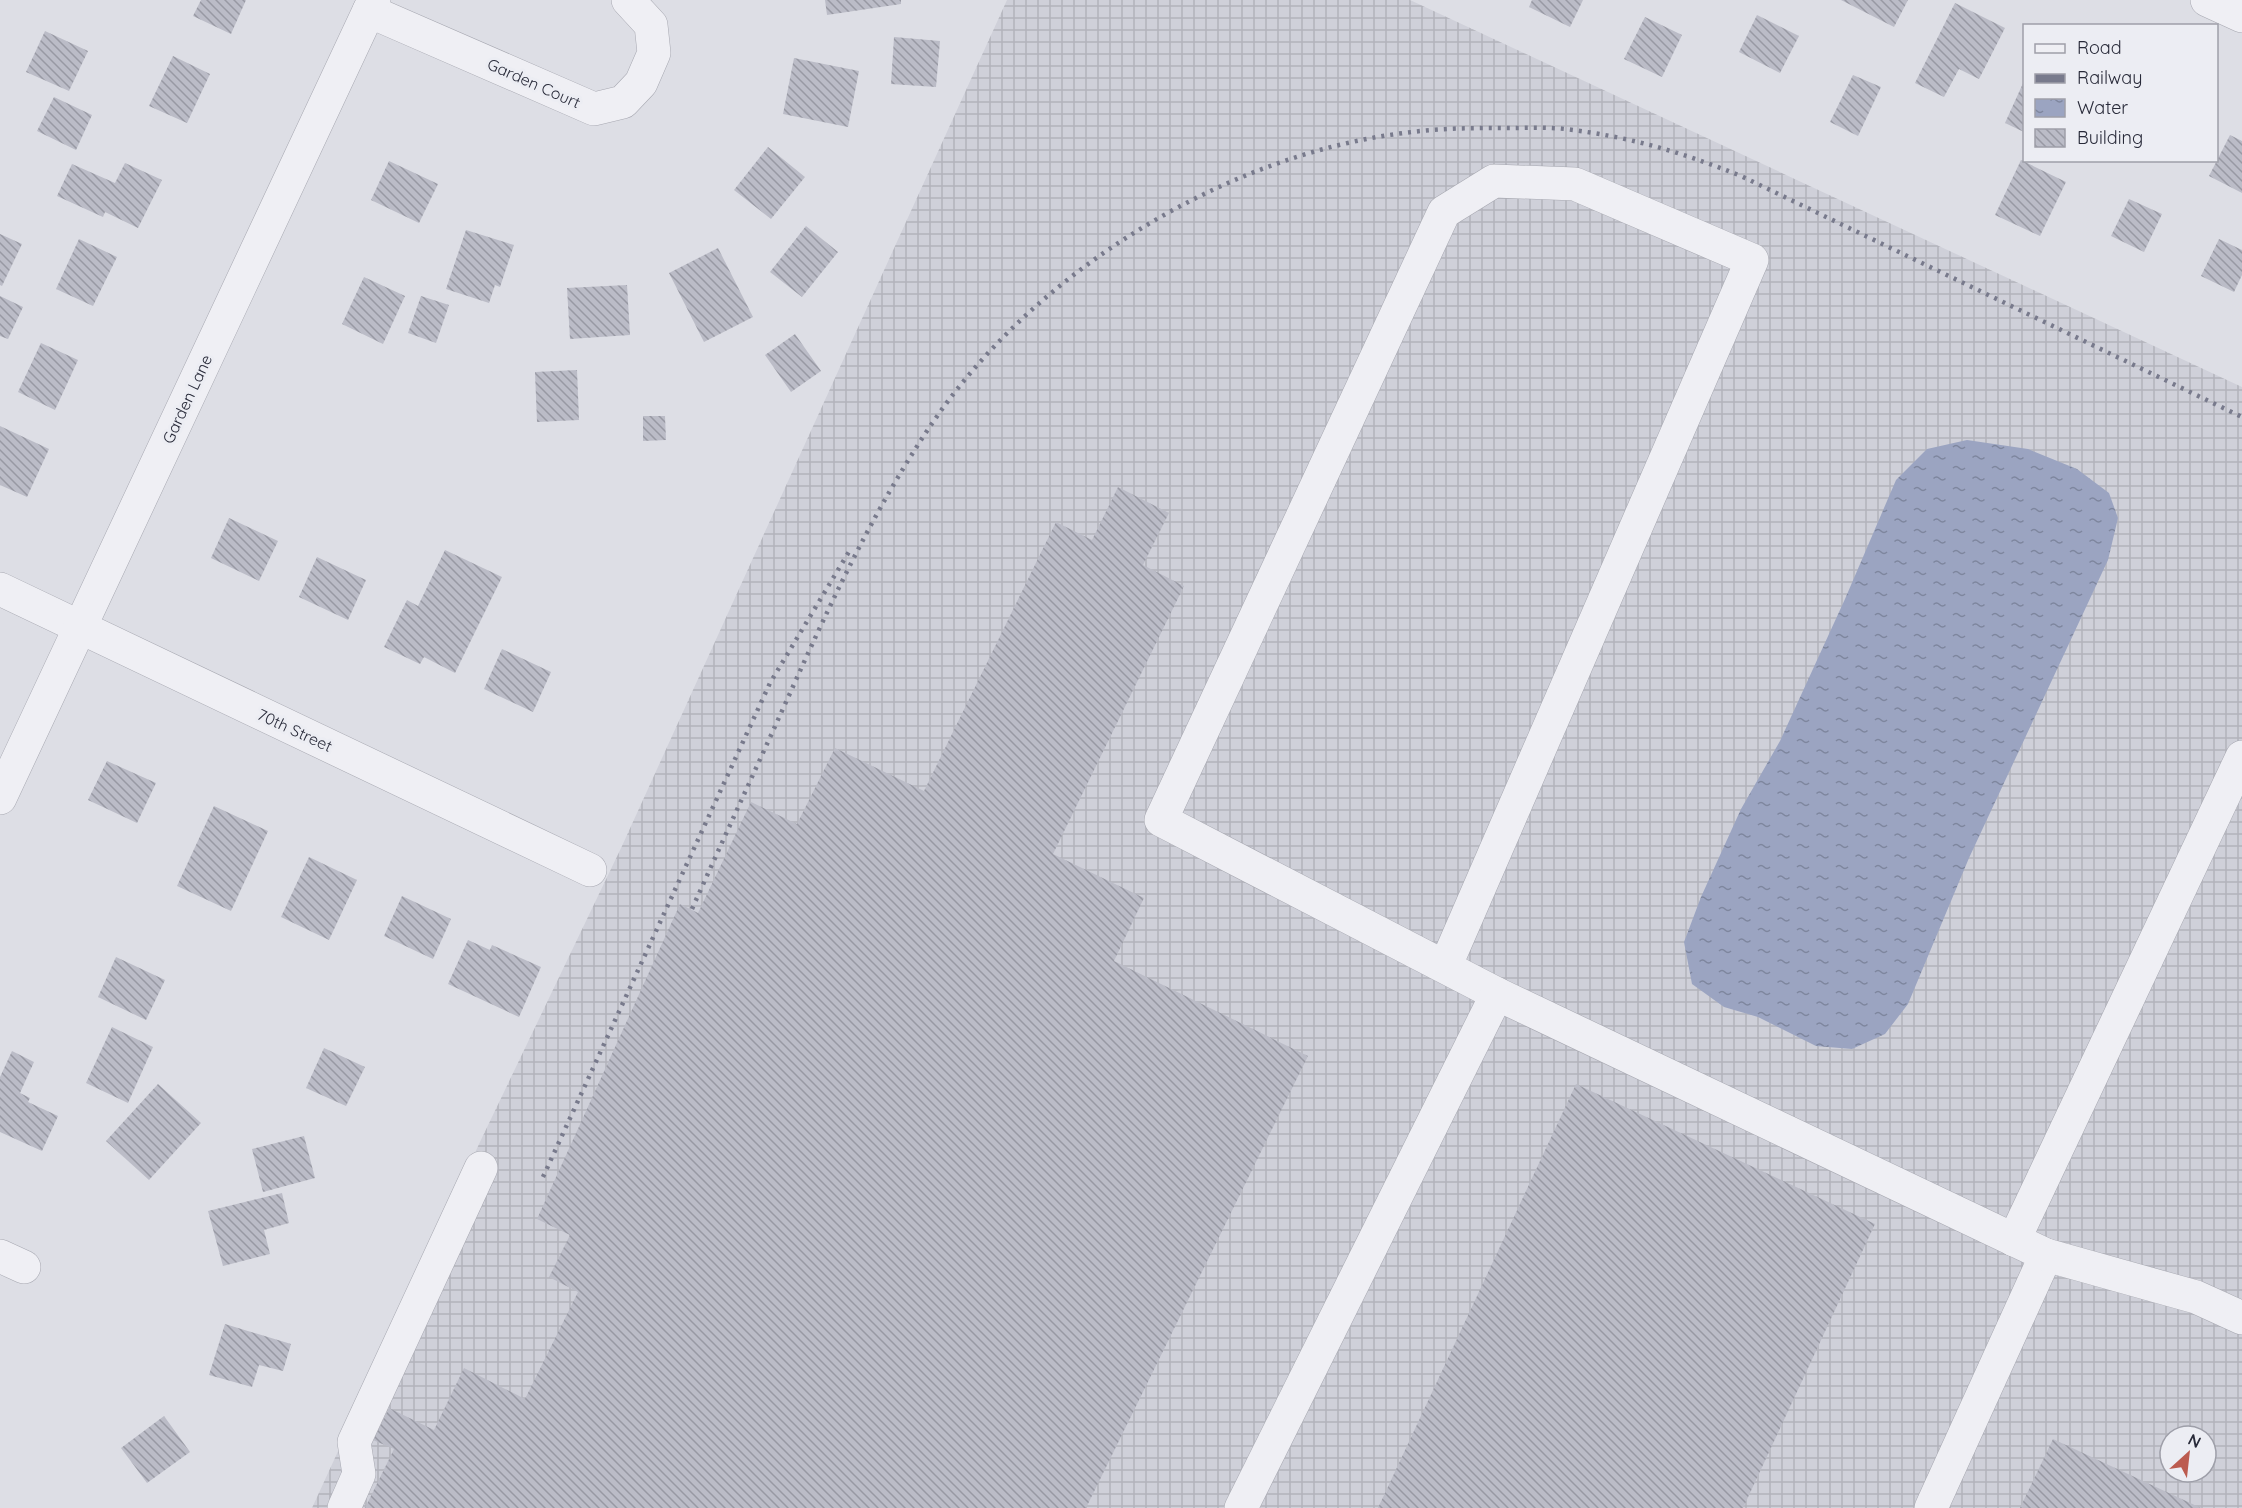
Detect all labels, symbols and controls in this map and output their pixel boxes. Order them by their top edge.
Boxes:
legend [2023,24,2218,162]
text: Road [2077,36,2122,59]
street label: Garden Court [484,54,584,112]
text: Railway [2077,66,2143,89]
text: Water [2077,96,2128,119]
text: Building [2077,126,2143,149]
street label: Garden Lane [158,351,216,447]
street label: 70th Street [254,704,336,756]
north arrow [2158,1424,2218,1484]
text: N [2185,1429,2205,1452]

